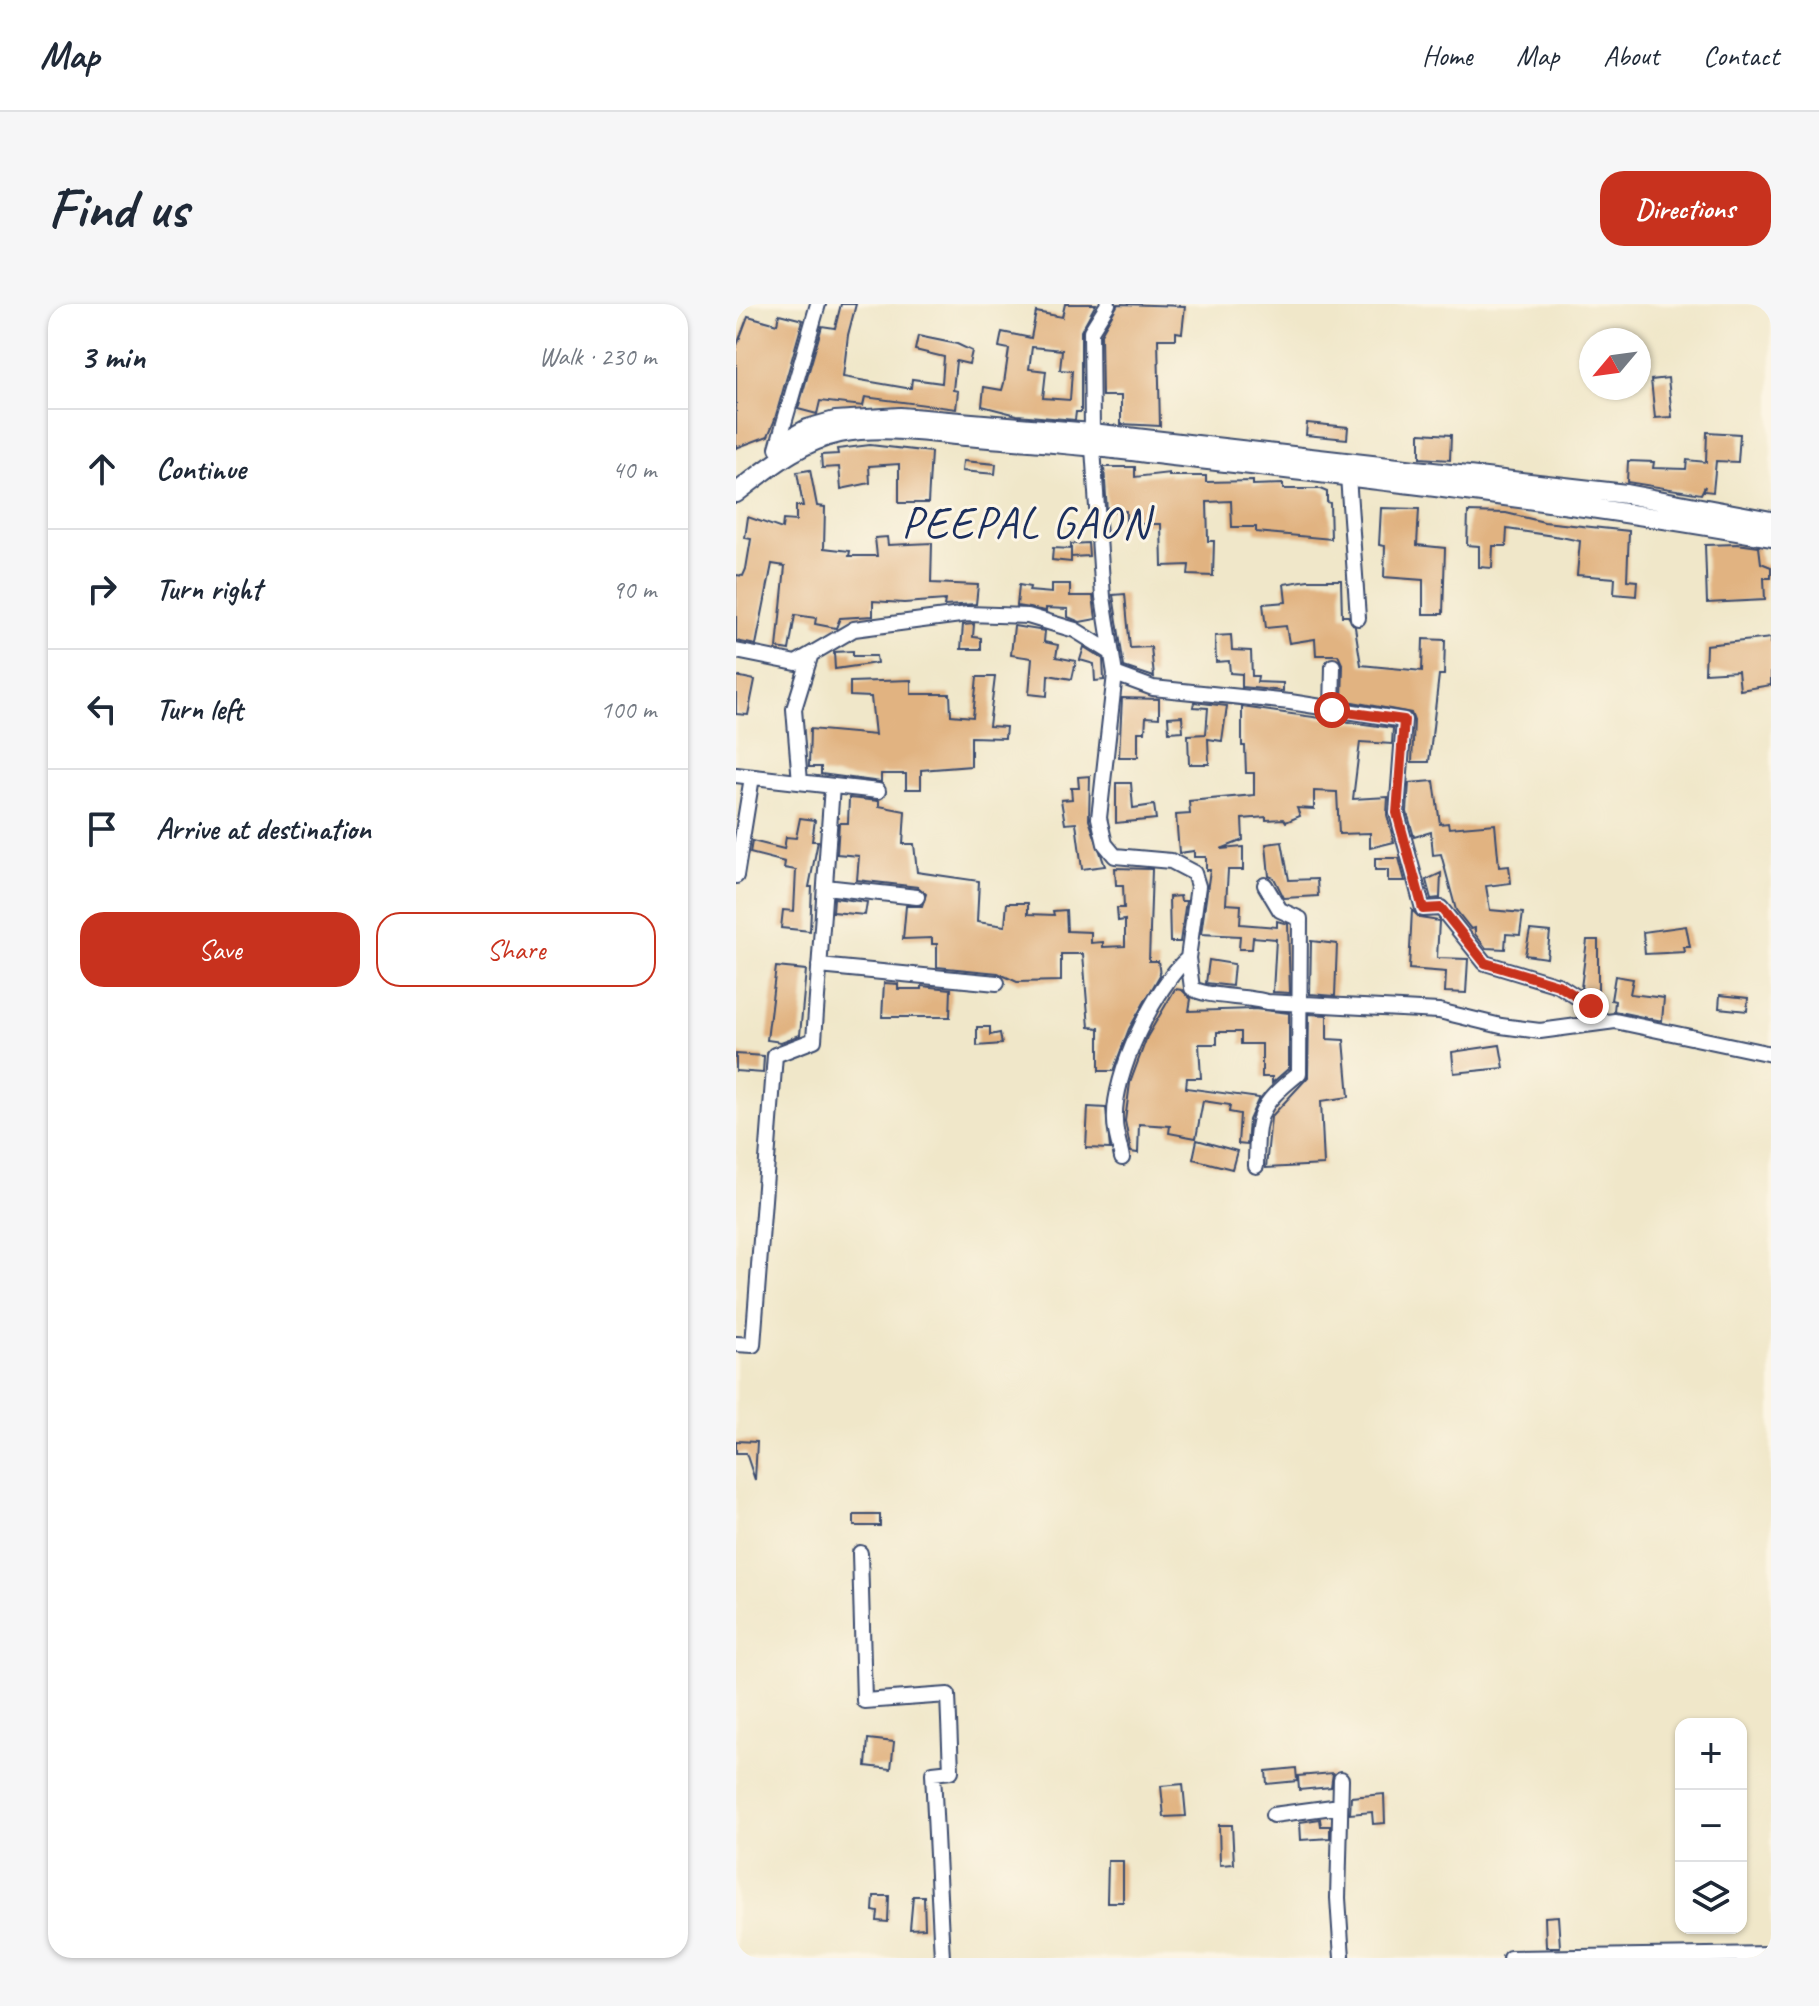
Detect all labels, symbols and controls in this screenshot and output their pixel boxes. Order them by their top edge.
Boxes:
text: Map [40,32,99,79]
text: Home [1422,38,1472,73]
text: Map [1516,38,1559,73]
text: About [1603,38,1659,73]
text: Contact [1703,38,1779,73]
button: Directions [1600,171,1771,246]
text: Find us [48,173,188,244]
north arrow [1579,328,1651,400]
text: 3 min [80,335,145,378]
text: Walk · 230 m [539,340,656,373]
icon: ahead [80,447,124,491]
text: Continue [156,450,246,488]
text: 40 m [612,453,656,486]
district label: PEEPAL GAON [901,495,1155,550]
icon: right [80,567,124,611]
text: Turn right [156,570,261,608]
text: 90 m [612,573,656,606]
icon: left [80,687,124,731]
text: Turn left [156,690,243,728]
route start [1314,692,1350,728]
text: 100 m [600,693,656,726]
icon: arrive [80,807,124,851]
text: Arrive at destination [156,810,371,848]
button: Save [80,912,360,987]
button: Share [376,912,656,987]
route end [1573,988,1609,1024]
map controls [1675,1718,1747,1934]
button: + [1675,1718,1747,1790]
button: − [1675,1790,1747,1862]
button: layers [1675,1862,1747,1934]

